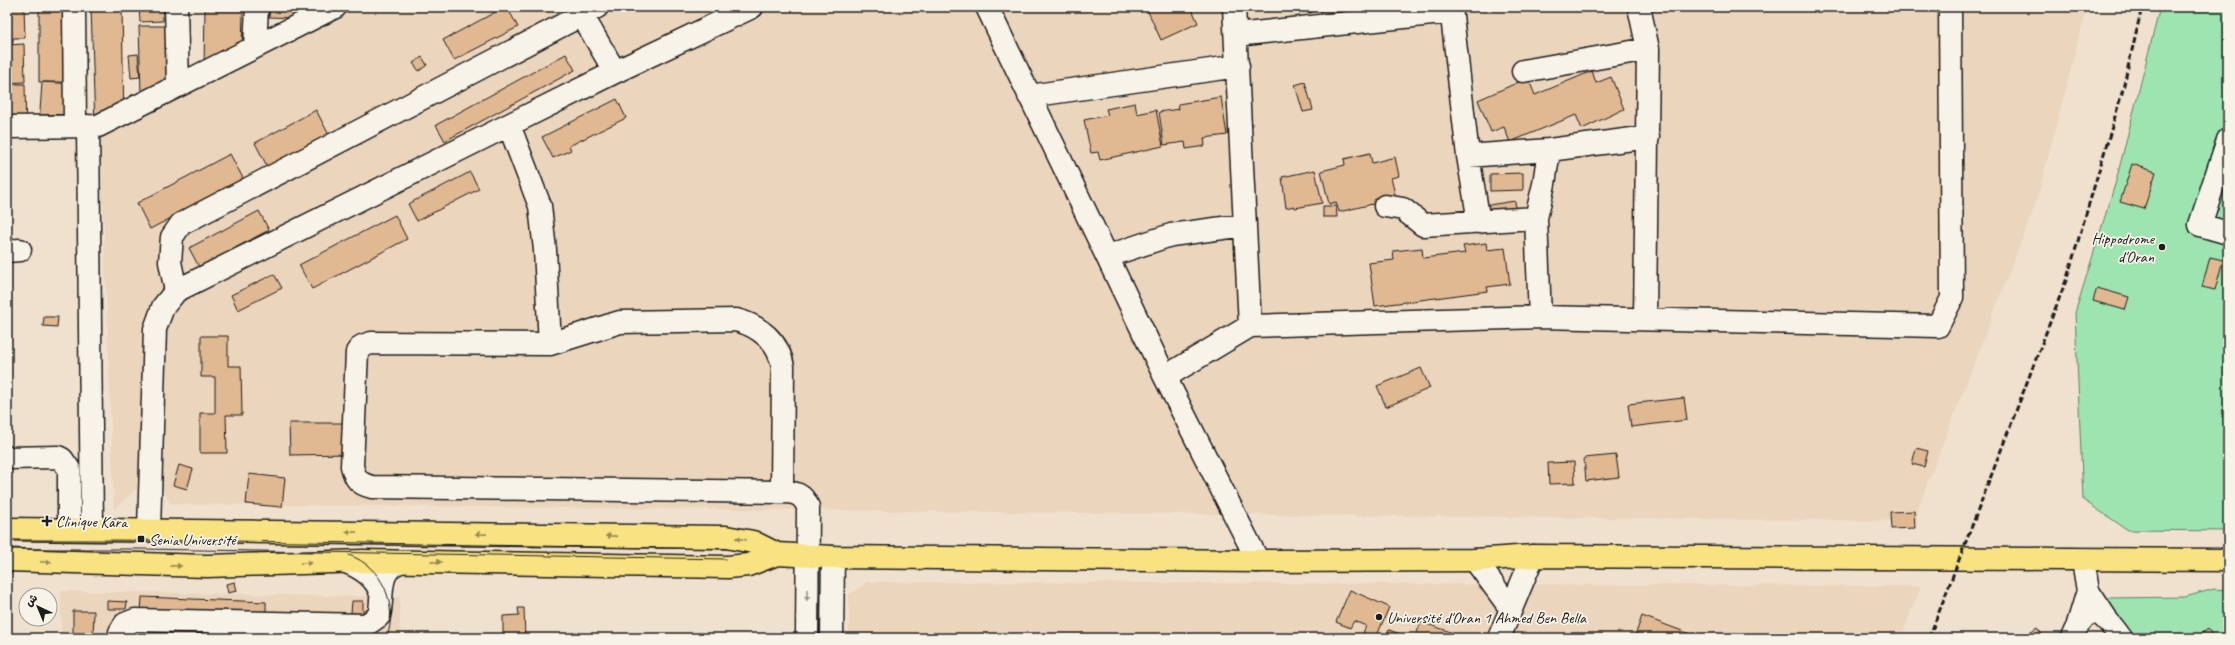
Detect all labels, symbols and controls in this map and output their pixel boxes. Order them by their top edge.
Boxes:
place label: Hippodrome d'Oran [2091,229,2156,267]
marker: Hippodrome d'Oran [2157,242,2167,252]
place label: Clinique Kara [56,512,128,532]
marker: Clinique Kara [41,515,53,527]
one-way arrow [344,529,357,535]
place label: Senia Université [149,530,238,550]
one-way arrow [474,531,487,537]
one-way arrow [604,533,617,539]
marker: Senia Université [136,534,146,544]
one-way arrow [735,536,747,542]
one-way arrow [40,558,52,565]
one-way arrow [430,559,442,566]
one-way arrow [300,560,313,566]
one-way arrow [170,562,182,569]
north arrow [18,587,58,627]
one-way arrow [804,589,810,602]
text: ش [22,591,40,609]
place label: Université d'Oran 1 Ahmed Ben Bella [1387,608,1587,628]
marker: Université d'Oran 1 Ahmed Ben Bella [1374,612,1384,622]

